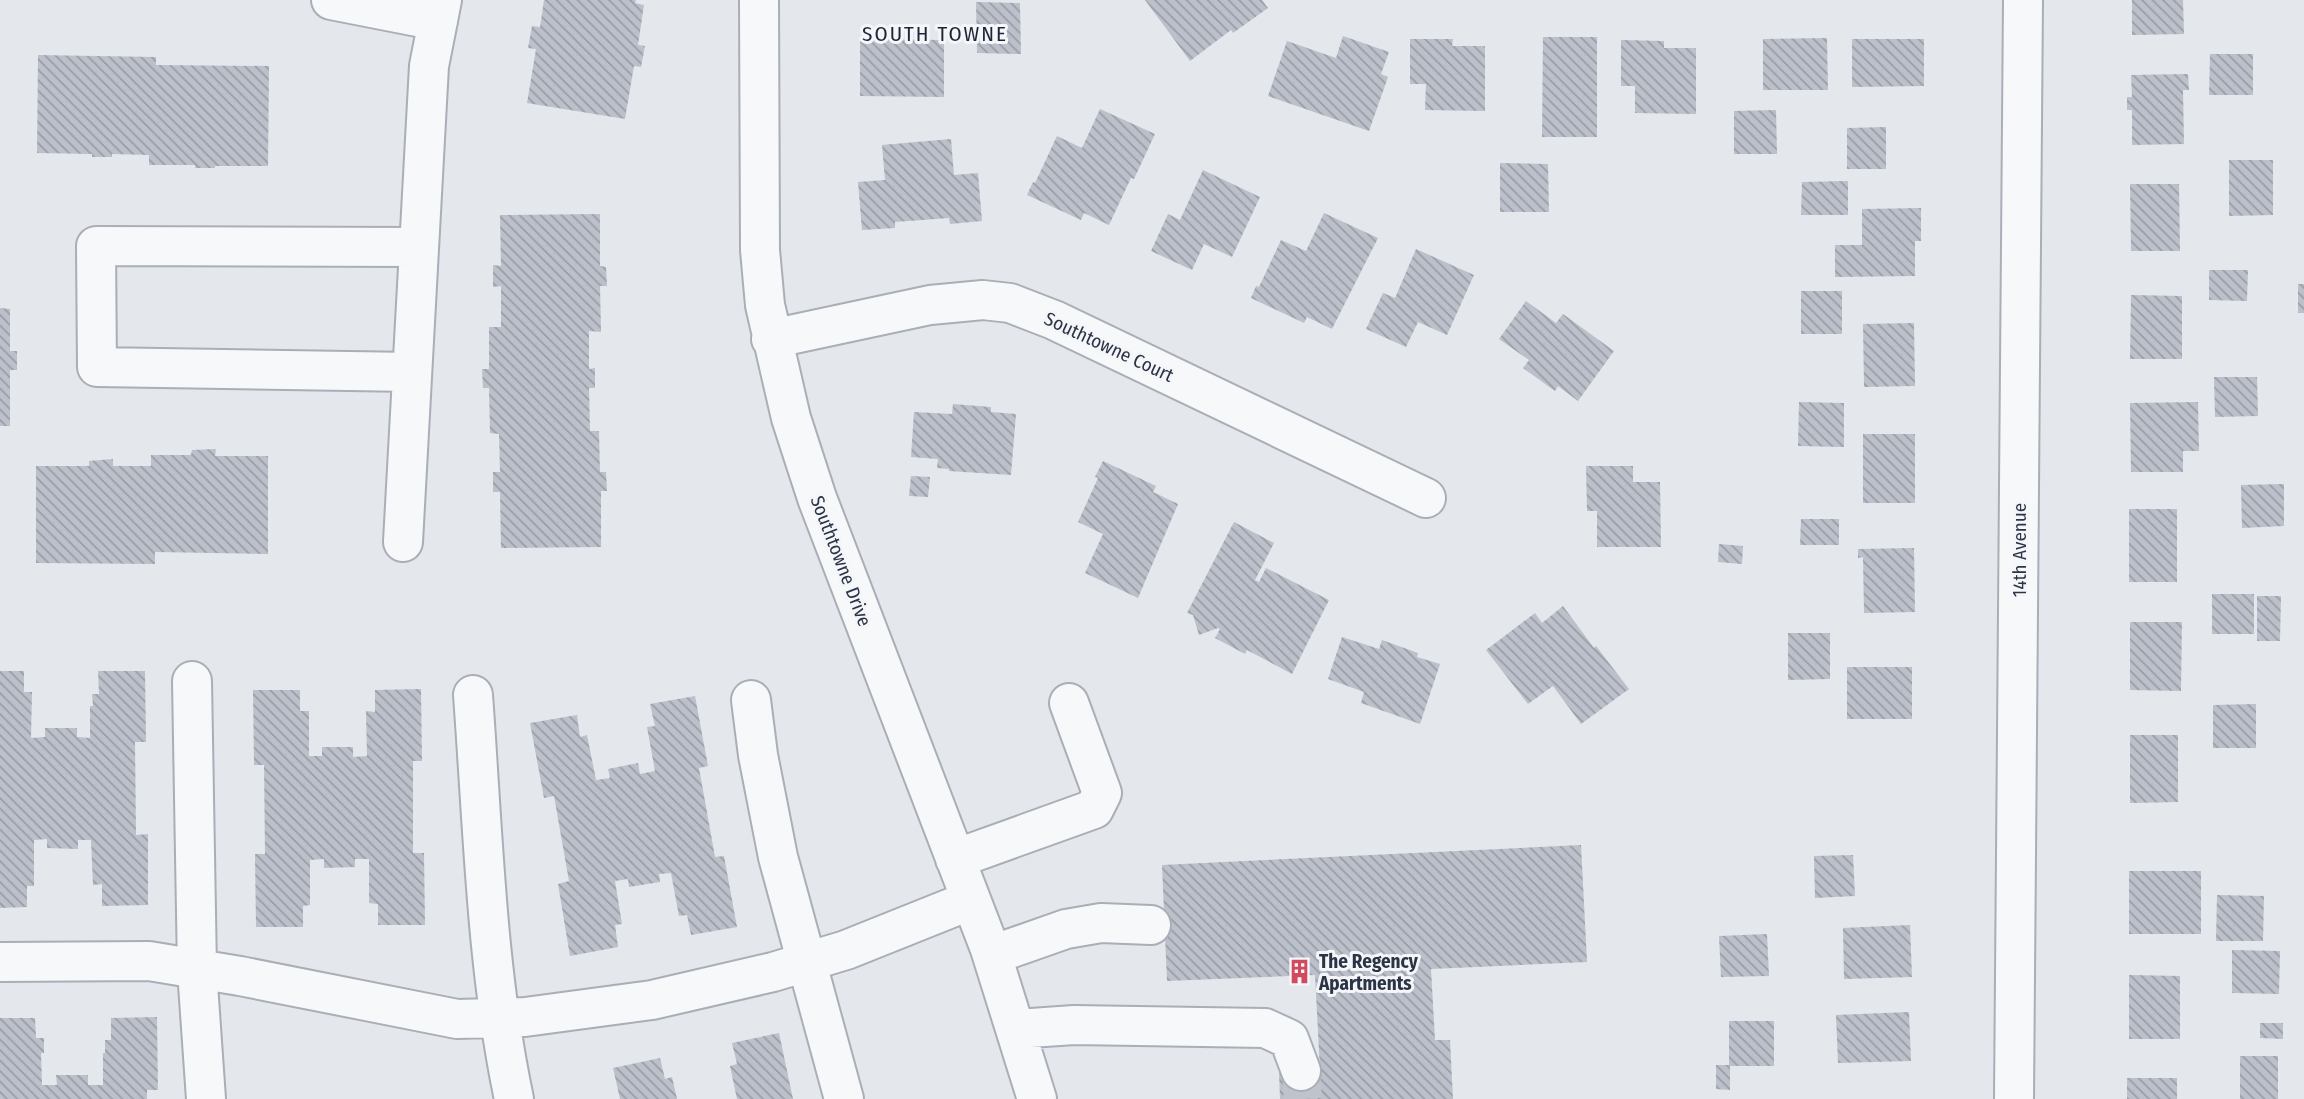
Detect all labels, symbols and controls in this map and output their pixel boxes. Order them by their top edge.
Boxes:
district label: SOUTH TOWNE [862,21,1008,47]
street label: Southtowne Court [1041,307,1178,387]
street label: Southtowne Drive [806,492,876,630]
street label: 14th Avenue [2008,503,2031,597]
place label: The Regency Apartments [1318,950,1419,995]
building icon: The Regency Apartments [1285,958,1313,986]

